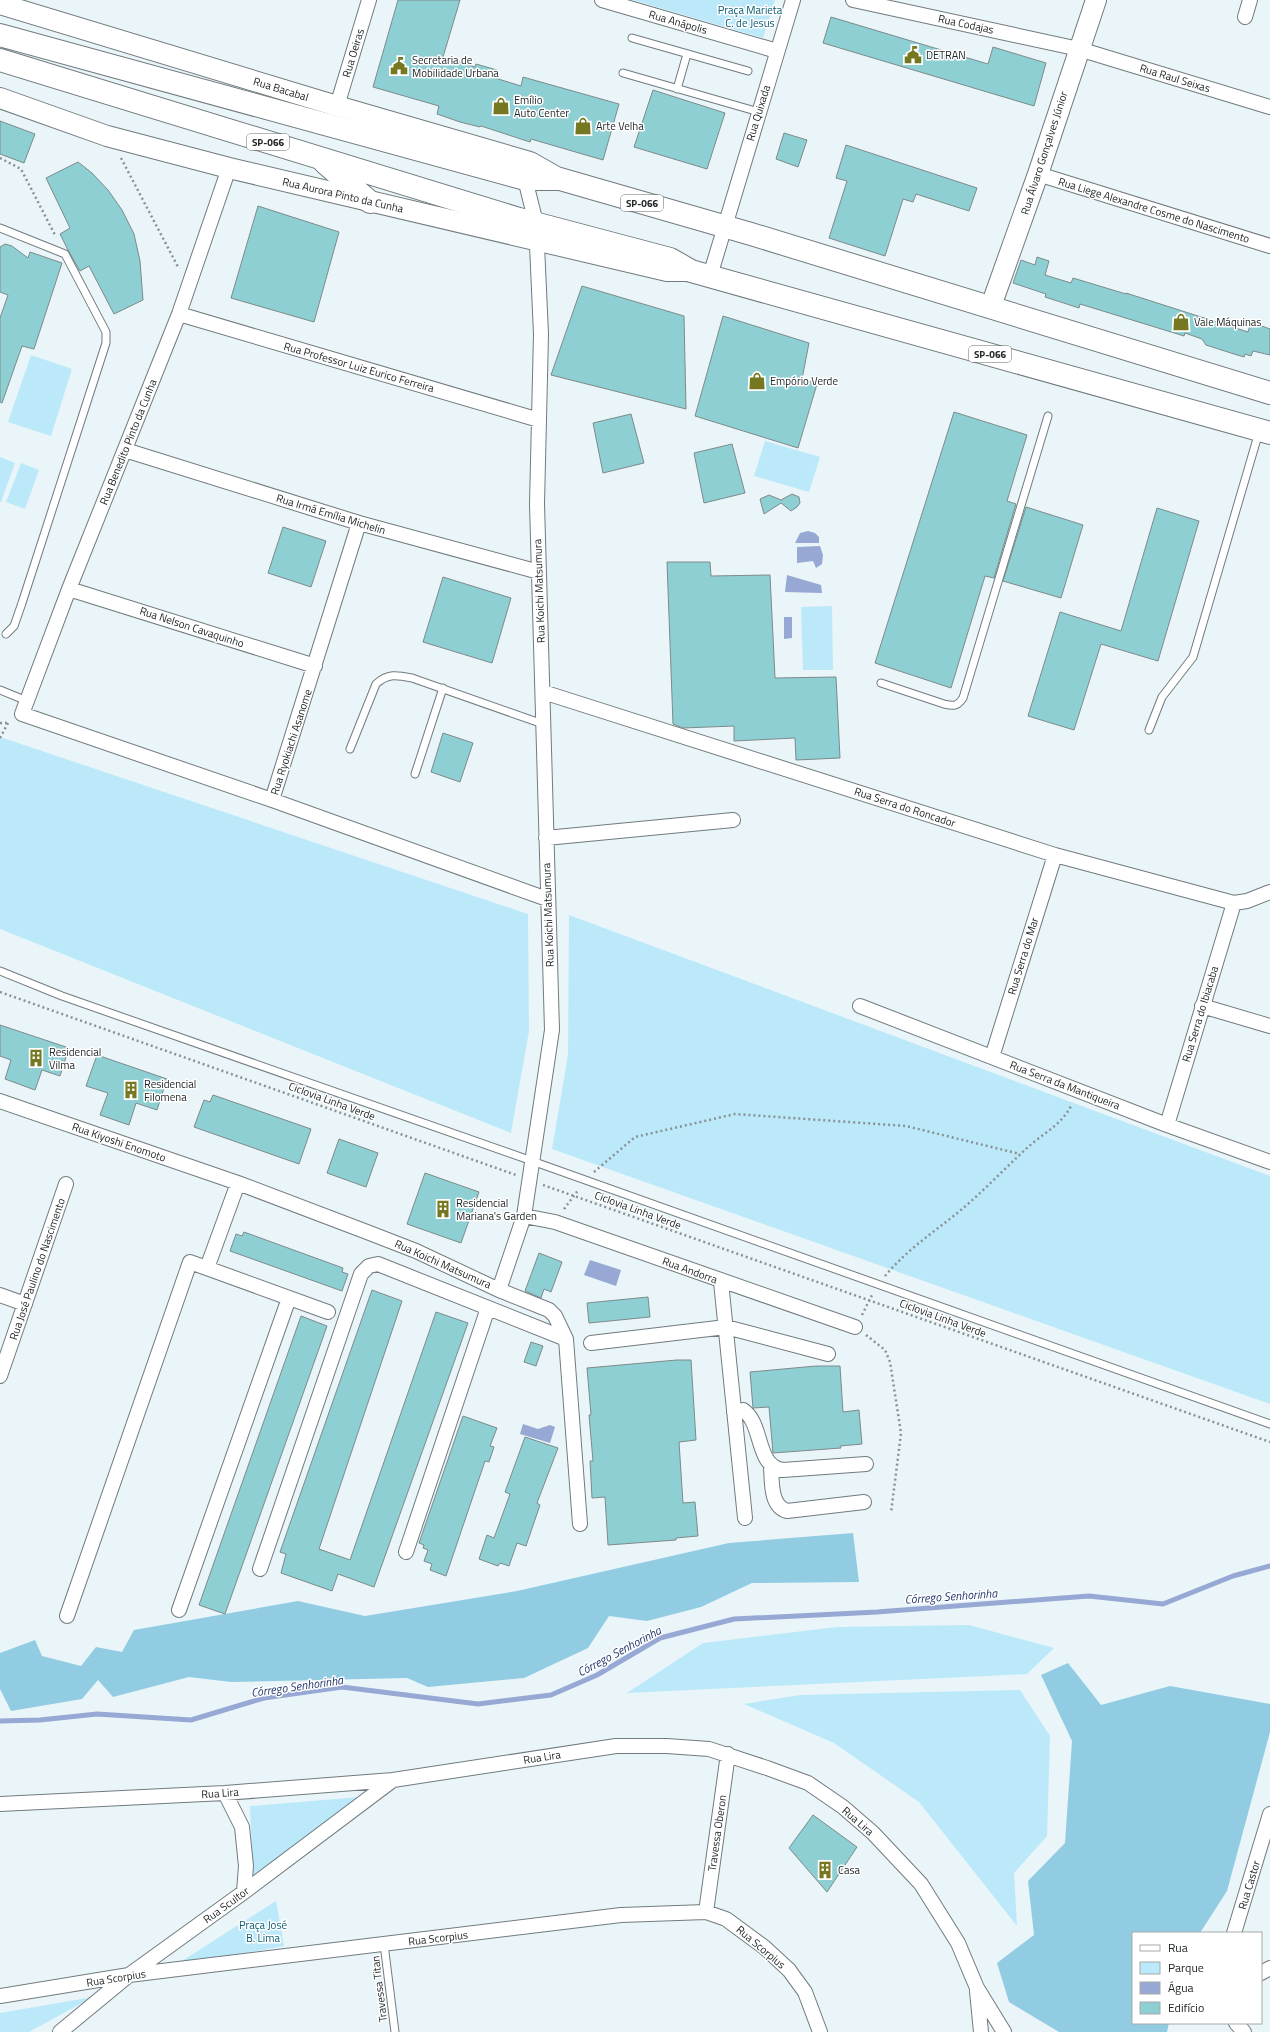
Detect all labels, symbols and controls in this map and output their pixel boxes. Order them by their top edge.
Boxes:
park label: Praça Marieta C. de Jesus [718,2,783,31]
street label: Rua Anápolis [647,6,709,38]
street label: Rua Codajas [937,10,995,38]
street label: Rua Oeiras [338,27,368,79]
public building icon: DETRAN [903,45,923,65]
place label: DETRAN [926,47,966,63]
place label: Secretaria de Mobilidade Urbana [412,52,499,81]
public building icon: Secretaria de Mobilidade Urbana [389,56,409,76]
street label: Rua Raul Seixas [1138,60,1212,96]
street label: Rua Bacabal [251,73,311,105]
street label: Rua Quixada [742,83,774,143]
street label: Rua Álvaro Gonçalves Júnior [1016,89,1072,217]
place label: Emílio Auto Center [514,92,569,121]
shop icon: Emílio Auto Center [491,96,511,116]
shop icon: Arte Velha [573,116,593,136]
place label: Arte Velha [596,118,644,134]
road number: SP-066 [247,134,289,150]
street label: Rua Aurora Pinto da Cunha [281,173,406,217]
street label: Rua Liege Alexandre Cosme do Nascimento [1056,173,1252,247]
road number: SP-066 [621,195,663,211]
shop icon: Vale Máquinas [1171,312,1191,332]
place label: Vale Máquinas [1194,314,1261,330]
street label: Rua Professor Luiz Eurico Ferreira [282,338,437,396]
road number: SP-066 [969,346,1011,362]
shop icon: Empório Verde [747,371,767,391]
place label: Empório Verde [770,373,838,389]
street label: Rua Benedito Pinto da Cunha [95,376,161,507]
street label: Rua Irmã Emília Michelin [274,490,388,538]
street label: Rua Koichi Matsumura [529,538,549,643]
street label: Rua Nelson Cavaquinho [138,603,247,652]
street label: Rua Ryokiachi Asanome [266,686,316,797]
street label: Rua Serra do Roncador [852,783,958,831]
street label: Rua Koichi Matsumura [538,862,558,967]
street label: Rua Serra do Mar [1004,915,1042,997]
street label: Rua Serra do Ibiacaba [1178,964,1222,1064]
place label: Residencial Vilma [49,1044,101,1073]
building icon: Residencial Vilma [26,1048,46,1068]
street label: Rua Serra da Mantiqueira [1007,1057,1123,1114]
place label: Residencial Filomena [144,1076,196,1105]
street label: Ciclovia Linha Verde [286,1078,378,1124]
building icon: Residencial Filomena [121,1080,141,1100]
street label: Rua Kiyoshi Enomoto [70,1118,168,1166]
street label: Ciclovia Linha Verde [592,1187,684,1233]
place label: Residencial Mariana's Garden [456,1195,537,1224]
street label: Rua José Paulino do Nascimento [5,1196,69,1342]
building icon: Residencial Mariana's Garden [433,1199,453,1219]
street label: Rua Koichi Matsumura [392,1235,494,1293]
street label: Rua Andorra [660,1253,720,1288]
street label: Ciclovia Linha Verde [897,1295,989,1341]
water label: Córrego Senhorinha [904,1583,999,1609]
water label: Córrego Senhorinha [574,1620,665,1681]
water label: Córrego Senhorinha [250,1670,345,1702]
street label: Rua Lira [522,1746,562,1768]
street label: Rua Lira [201,1784,240,1802]
street label: Travessa Oberon [704,1794,730,1872]
street label: Rua Lira [839,1803,878,1840]
street label: Rua Castor [1234,1858,1264,1912]
building icon: Casa [815,1860,835,1880]
place label: Casa [838,1862,861,1878]
street label: Rua Scultor [200,1883,252,1927]
park label: Praça José B. Lima [239,1917,288,1946]
street label: Rua Scorpius [733,1922,789,1972]
street label: Rua Scorpius [407,1926,469,1950]
legend [1132,1932,1262,2024]
text: Rua [1168,1938,1188,1957]
street label: Travessa Titan [367,1955,391,2023]
text: Parque [1168,1958,1204,1977]
street label: Rua Scorpius [85,1965,147,1991]
text: Água [1168,1978,1194,1997]
text: Edifício [1168,1998,1204,2017]

